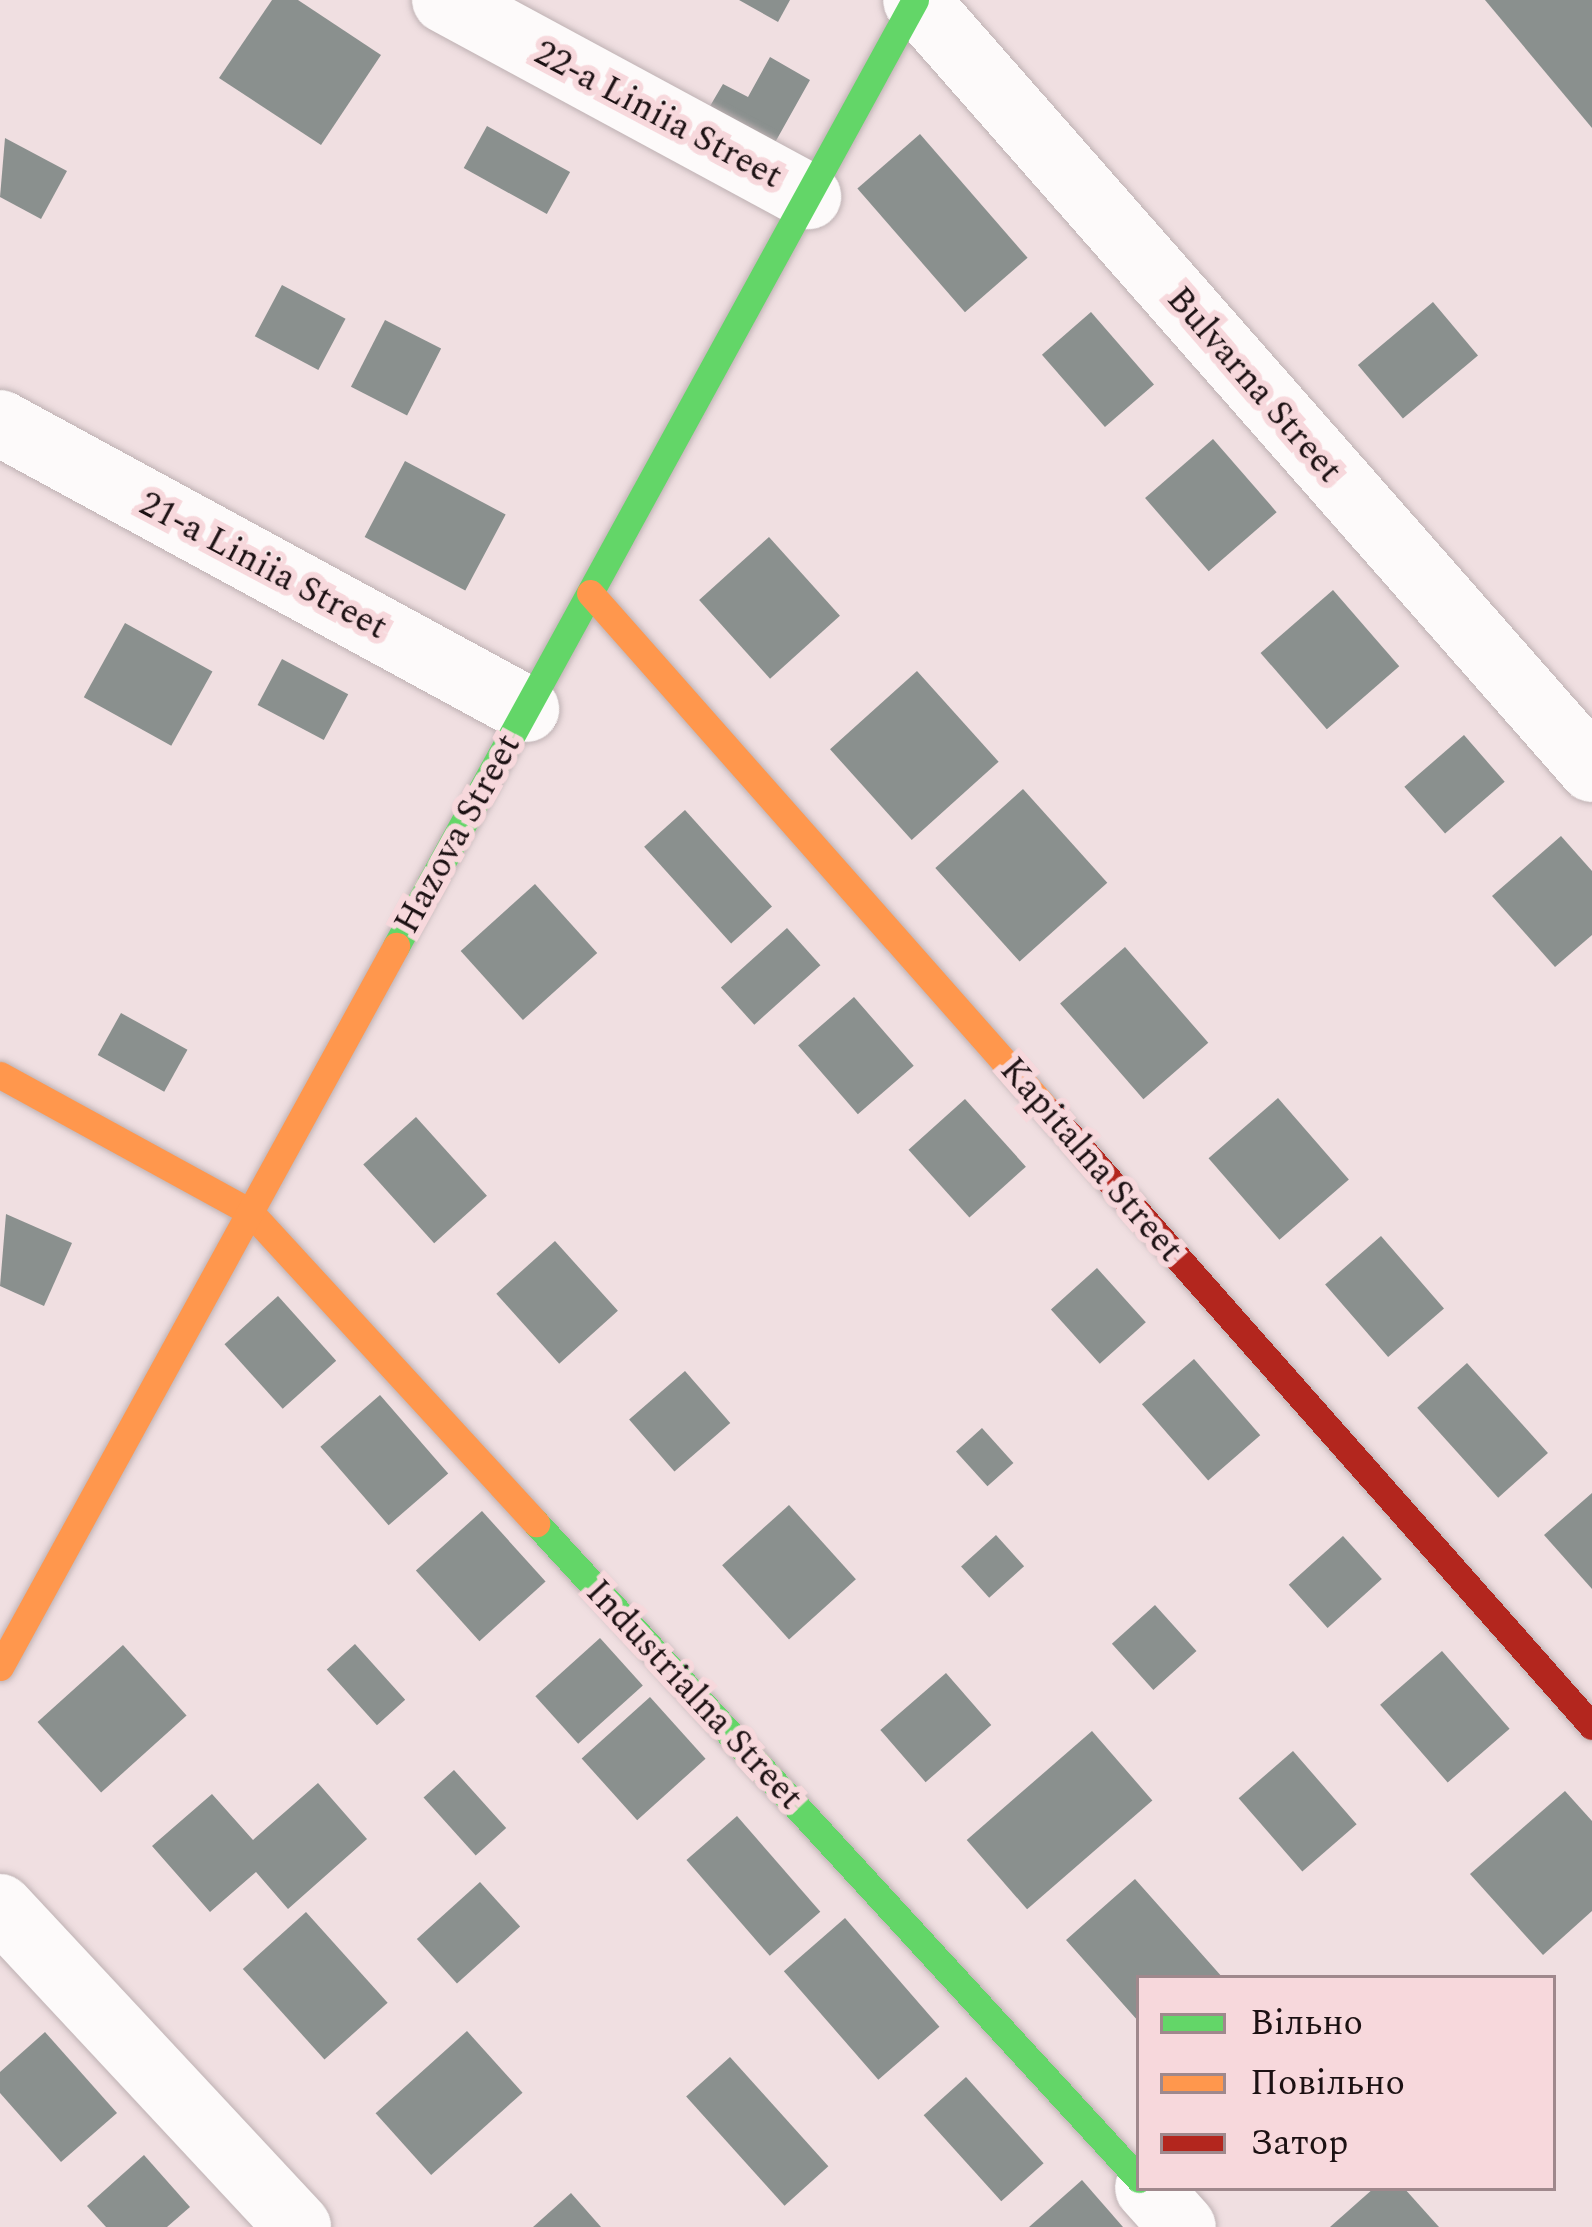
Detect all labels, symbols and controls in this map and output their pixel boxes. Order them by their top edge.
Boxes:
street label: 22-a Liniia Street [527,31,789,199]
street label: Bulvarna Street [1157,278,1351,492]
street label: 21-a Liniia Street [132,482,394,650]
street label: Hazova Street [385,727,531,941]
street label: Kapitalna Street [990,1049,1192,1271]
street label: Industrialna Street [576,1571,812,1819]
legend [1136,1975,1556,2191]
text: Вільно [1250,1996,1363,2051]
text: Повільно [1250,2056,1405,2111]
text: Затор [1250,2116,1349,2171]

